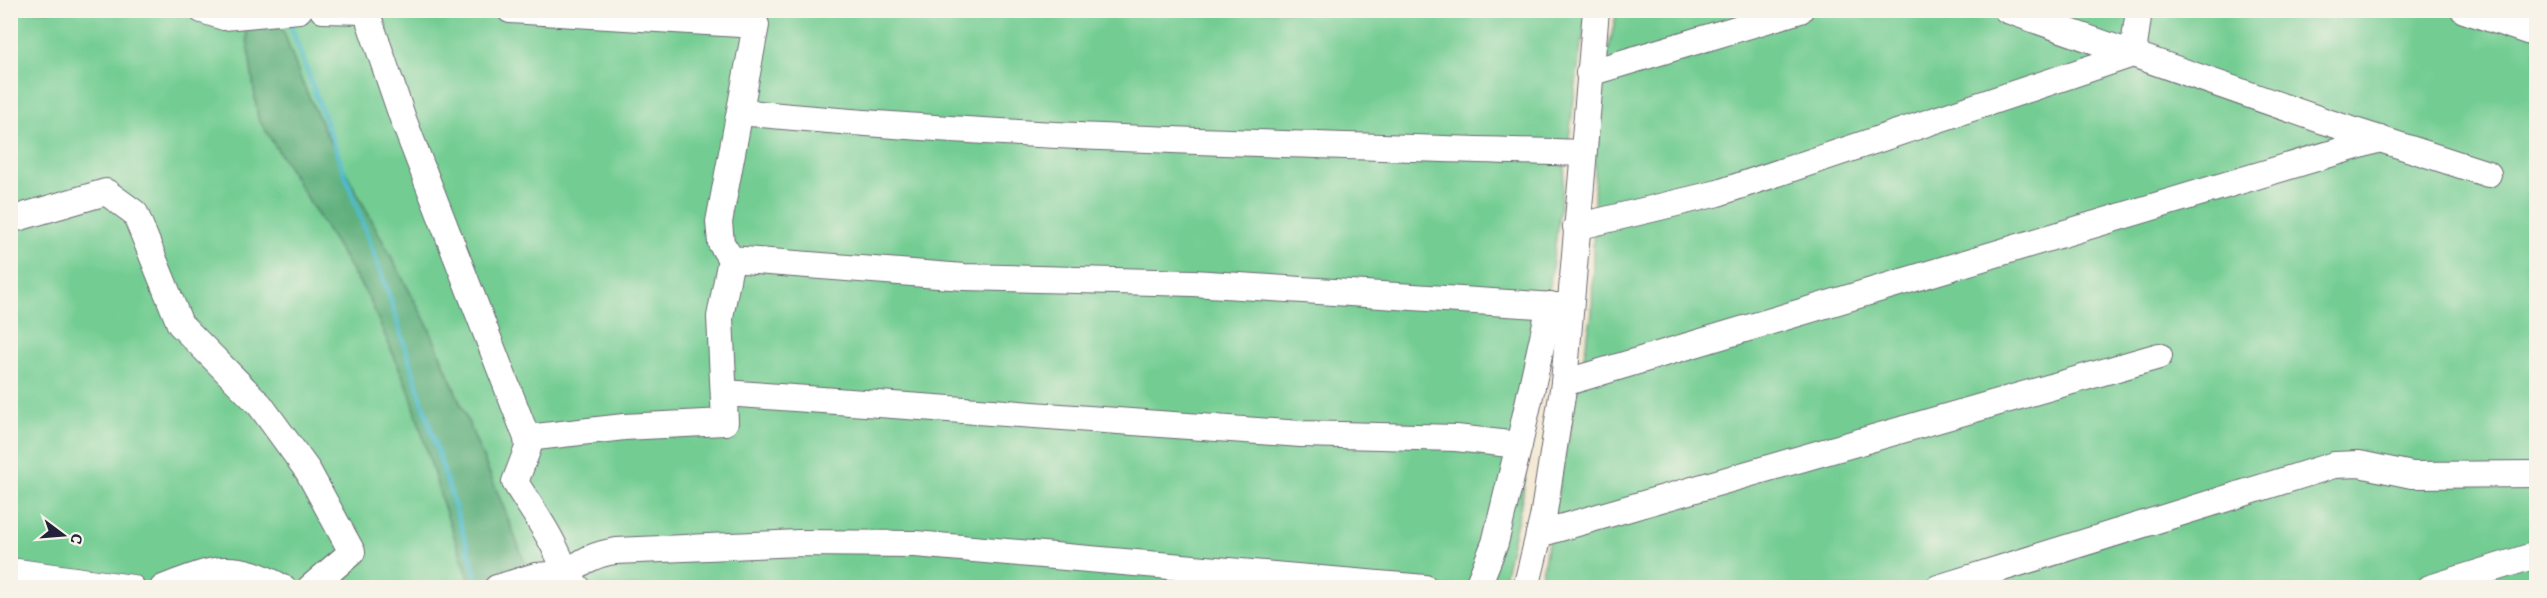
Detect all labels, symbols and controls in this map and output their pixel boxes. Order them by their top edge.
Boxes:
north arrow [33,505,93,565]
text: С [64,531,88,547]

